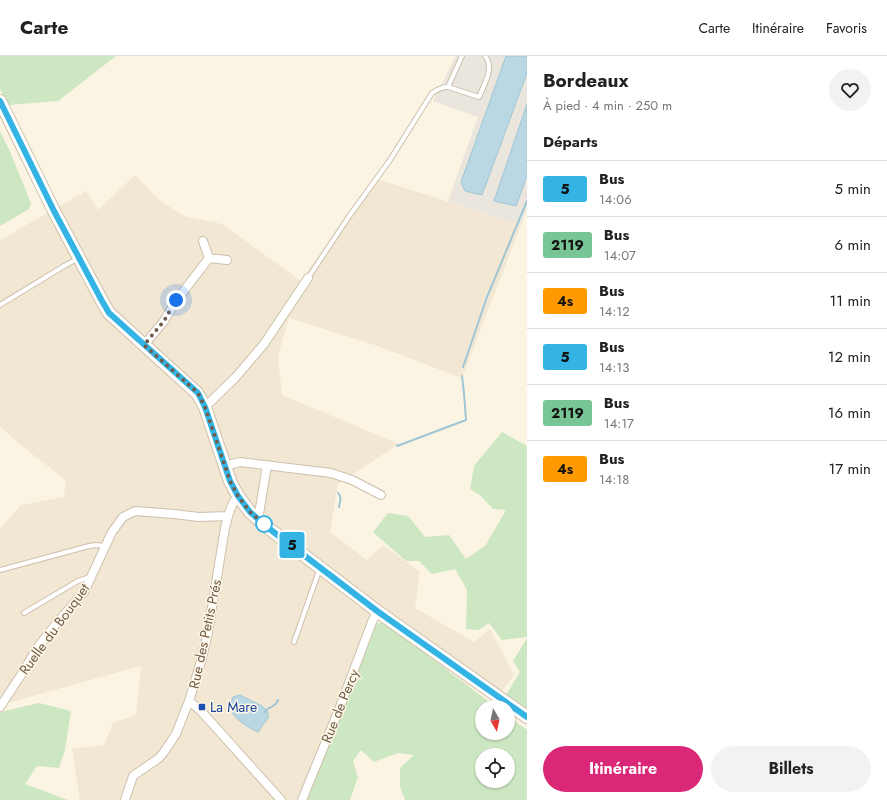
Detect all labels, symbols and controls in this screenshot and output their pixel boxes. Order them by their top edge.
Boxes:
text: Carte [20,14,68,41]
text: Carte [698,18,730,38]
text: Itinéraire [752,18,804,38]
text: Favoris [826,18,867,38]
text: Bordeaux [543,67,629,94]
button: heart [829,69,871,111]
text: À pied · 4 min · 250 m [543,96,672,115]
text: Départs [543,131,598,153]
text: Bus [599,168,624,190]
text: 5 min [835,178,871,200]
text: 5 [560,179,570,199]
text: 14:06 [599,190,632,209]
text: Bus [604,224,629,246]
text: 6 min [834,234,871,256]
text: 2119 [551,235,584,255]
text: 14:07 [604,246,636,265]
text: Bus [599,280,624,302]
your location [166,290,186,310]
text: 11 min [830,290,871,312]
text: 4s [557,291,573,311]
text: 14:12 [599,302,630,321]
text: Bus [599,336,624,358]
text: 12 min [828,346,871,368]
text: 5 [560,347,570,367]
text: 14:13 [599,358,629,377]
text: Bus [604,392,629,414]
text: 16 min [828,402,871,424]
text: 2119 [551,403,584,423]
text: 14:17 [604,414,634,433]
text: Bus [599,448,624,470]
text: 17 min [828,458,871,480]
text: 4s [557,459,573,479]
text: 14:18 [599,470,629,489]
unlabelled marker [255,515,273,533]
line badge: 5 [279,532,305,558]
text: 5 [287,535,297,555]
street label: Rue des Petits Prés [184,577,226,690]
street label: Ruelle du Bouquet [14,579,94,679]
street label: Rue de Percy [316,665,364,746]
place label: La Mare [210,697,257,717]
north arrow [475,700,515,740]
map controls [475,700,515,788]
marker: La Mare [197,702,207,712]
button: Itinéraire [543,746,703,792]
button: Billets [711,746,871,792]
button: locate [475,748,515,788]

